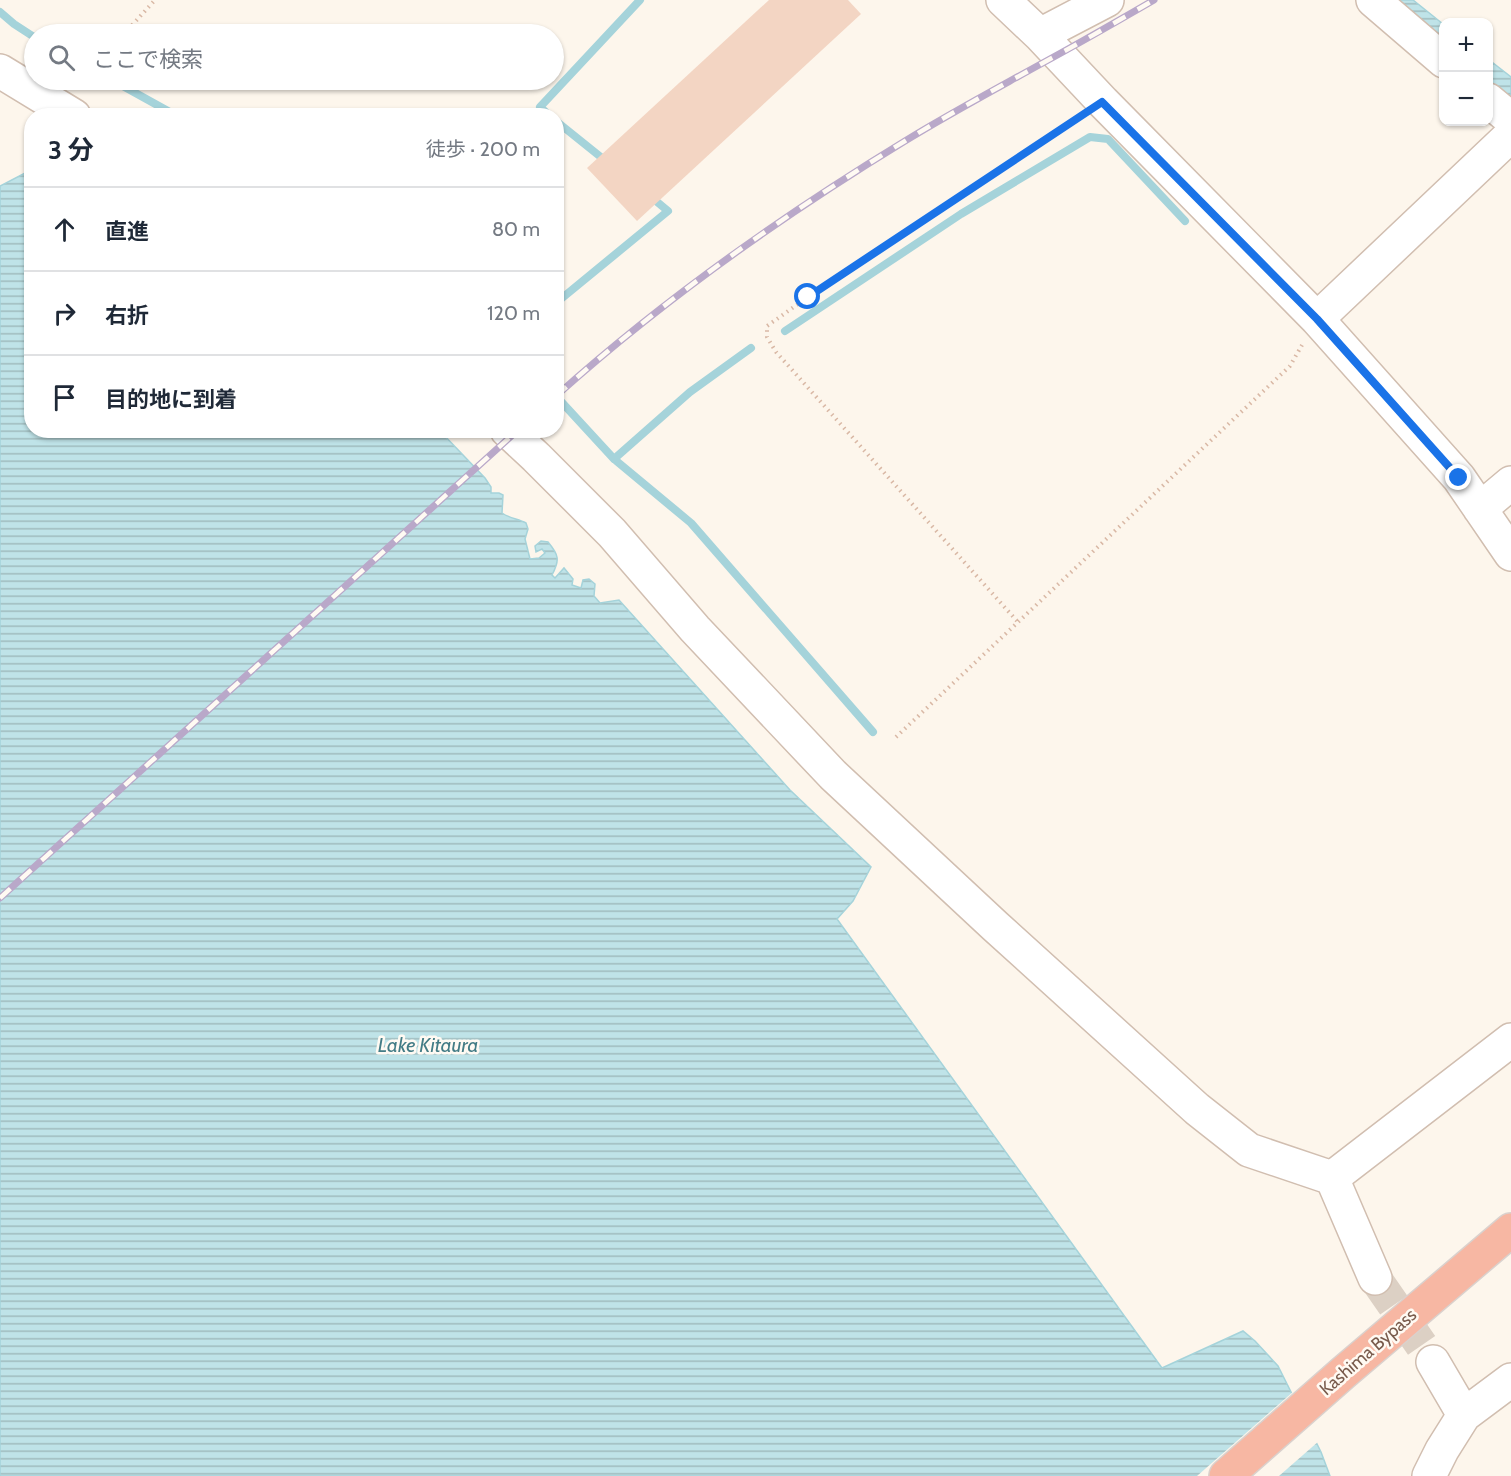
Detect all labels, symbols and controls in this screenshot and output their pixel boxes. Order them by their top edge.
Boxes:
map controls [1439,18,1493,126]
button: + [1439,18,1493,72]
search box [24,24,564,90]
icon: search [45,41,78,74]
text: ここで検索 [93,46,203,73]
button: − [1439,72,1493,126]
text: 3 分 [48,134,94,166]
text: 徒歩 · 200 m [426,137,540,161]
icon: ahead [48,213,81,246]
text: 80 m [492,217,540,241]
text: 直進 [105,218,149,245]
route start [794,283,820,309]
icon: right [48,297,81,330]
text: 120 m [487,301,540,325]
text: 右折 [105,302,149,329]
icon: arrive [48,381,81,414]
text: 目的地に到着 [105,386,237,413]
route end [1445,464,1471,490]
water label: Lake Kitaura [378,1033,478,1057]
street label: Kashima Bypass [1315,1304,1421,1400]

